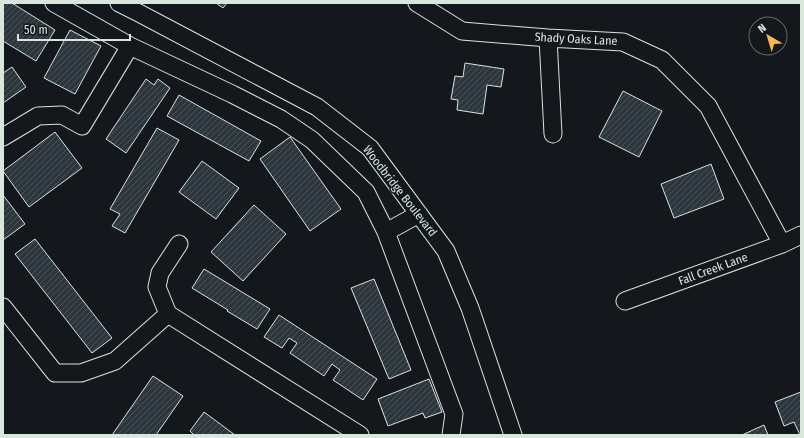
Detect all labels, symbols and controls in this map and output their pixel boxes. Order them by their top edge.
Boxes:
scale bar [18,16,130,42]
north arrow [748,16,788,56]
text: N [756,21,769,36]
text: 50 m [24,23,48,37]
street label: Shady Oaks Lane [534,30,618,48]
street label: Woodbridge Boulevard [360,143,440,239]
street label: Fall Creek Lane [676,250,750,288]

